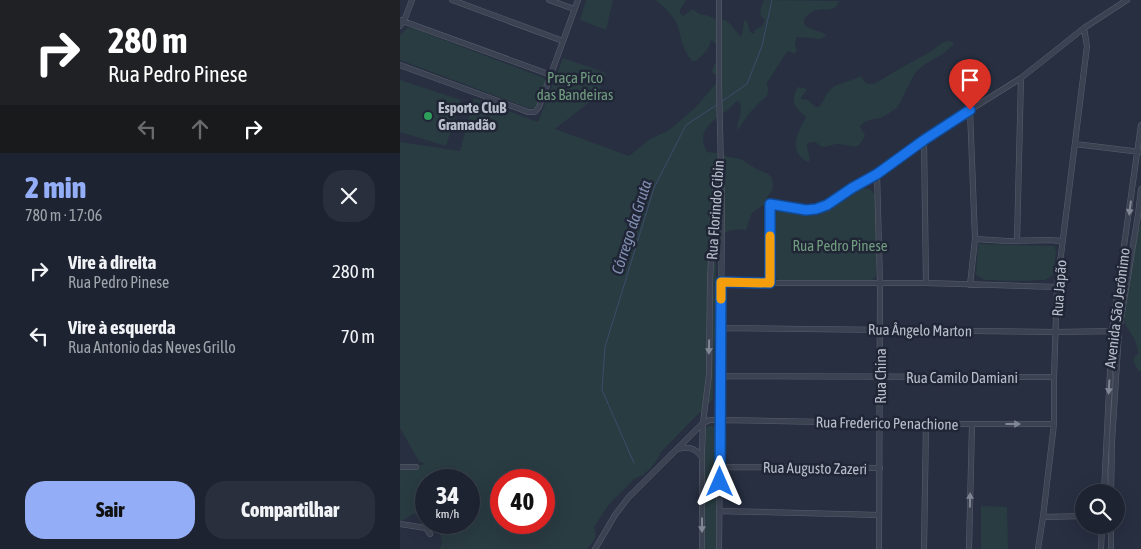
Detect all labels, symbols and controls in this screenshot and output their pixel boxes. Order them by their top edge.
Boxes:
icon: right [25,20,90,85]
text: 280 m [108,20,187,60]
pin [949,59,991,110]
text: Rua Pedro Pinese [108,61,247,87]
icon: arrive [956,66,984,94]
park label: Praça Pico das Bandeiras [537,69,613,103]
place label: Esporte CluB Gramadão [438,99,507,133]
marker: Esporte CluB Gramadão [422,110,434,122]
icon: left [133,115,161,143]
icon: ahead [186,115,214,143]
icon: right [239,115,267,143]
street label: Rua Florindo Cibin [703,159,727,261]
text: 2 min [25,170,86,204]
button: close [323,170,375,222]
water label: Córrego da Gruta [607,177,656,276]
one-way arrow [1126,200,1134,216]
text: 780 m · 17:06 [25,206,102,224]
park label: Rua Pedro Pinese [792,237,888,254]
street label: Avenida São Jerônimo [1101,247,1133,369]
text: Vire à direita [68,251,156,273]
icon: right [25,257,53,285]
street label: Rua Japão [1049,259,1069,317]
text: 280 m [332,260,375,282]
text: Rua Pedro Pinese [68,273,169,291]
text: Vire à esquerda [68,316,176,338]
street label: Rua Ângelo Marton [868,321,972,339]
icon: left [25,322,53,350]
text: 70 m [341,325,375,347]
text: Rua Antonio das Neves Grillo [68,338,236,356]
one-way arrow [705,339,713,355]
street label: Rua China [872,348,889,404]
street label: Rua Camilo Damiani [906,369,1018,386]
one-way arrow [1104,379,1112,395]
street label: Rua Frederico Penachione [815,413,959,433]
one-way arrow [1005,420,1021,428]
position arrow [693,455,745,507]
street label: Rua Augusto Zazeri [763,459,867,477]
speed limit sign: 40 [490,469,555,534]
button: Sair [25,481,195,539]
button: Compartilhar [205,481,375,539]
text: 34 [436,481,459,509]
map controls [1075,484,1125,534]
button: search [1075,484,1125,534]
one-way arrow [966,492,974,508]
text: km/h [436,507,459,521]
one-way arrow [698,517,706,533]

